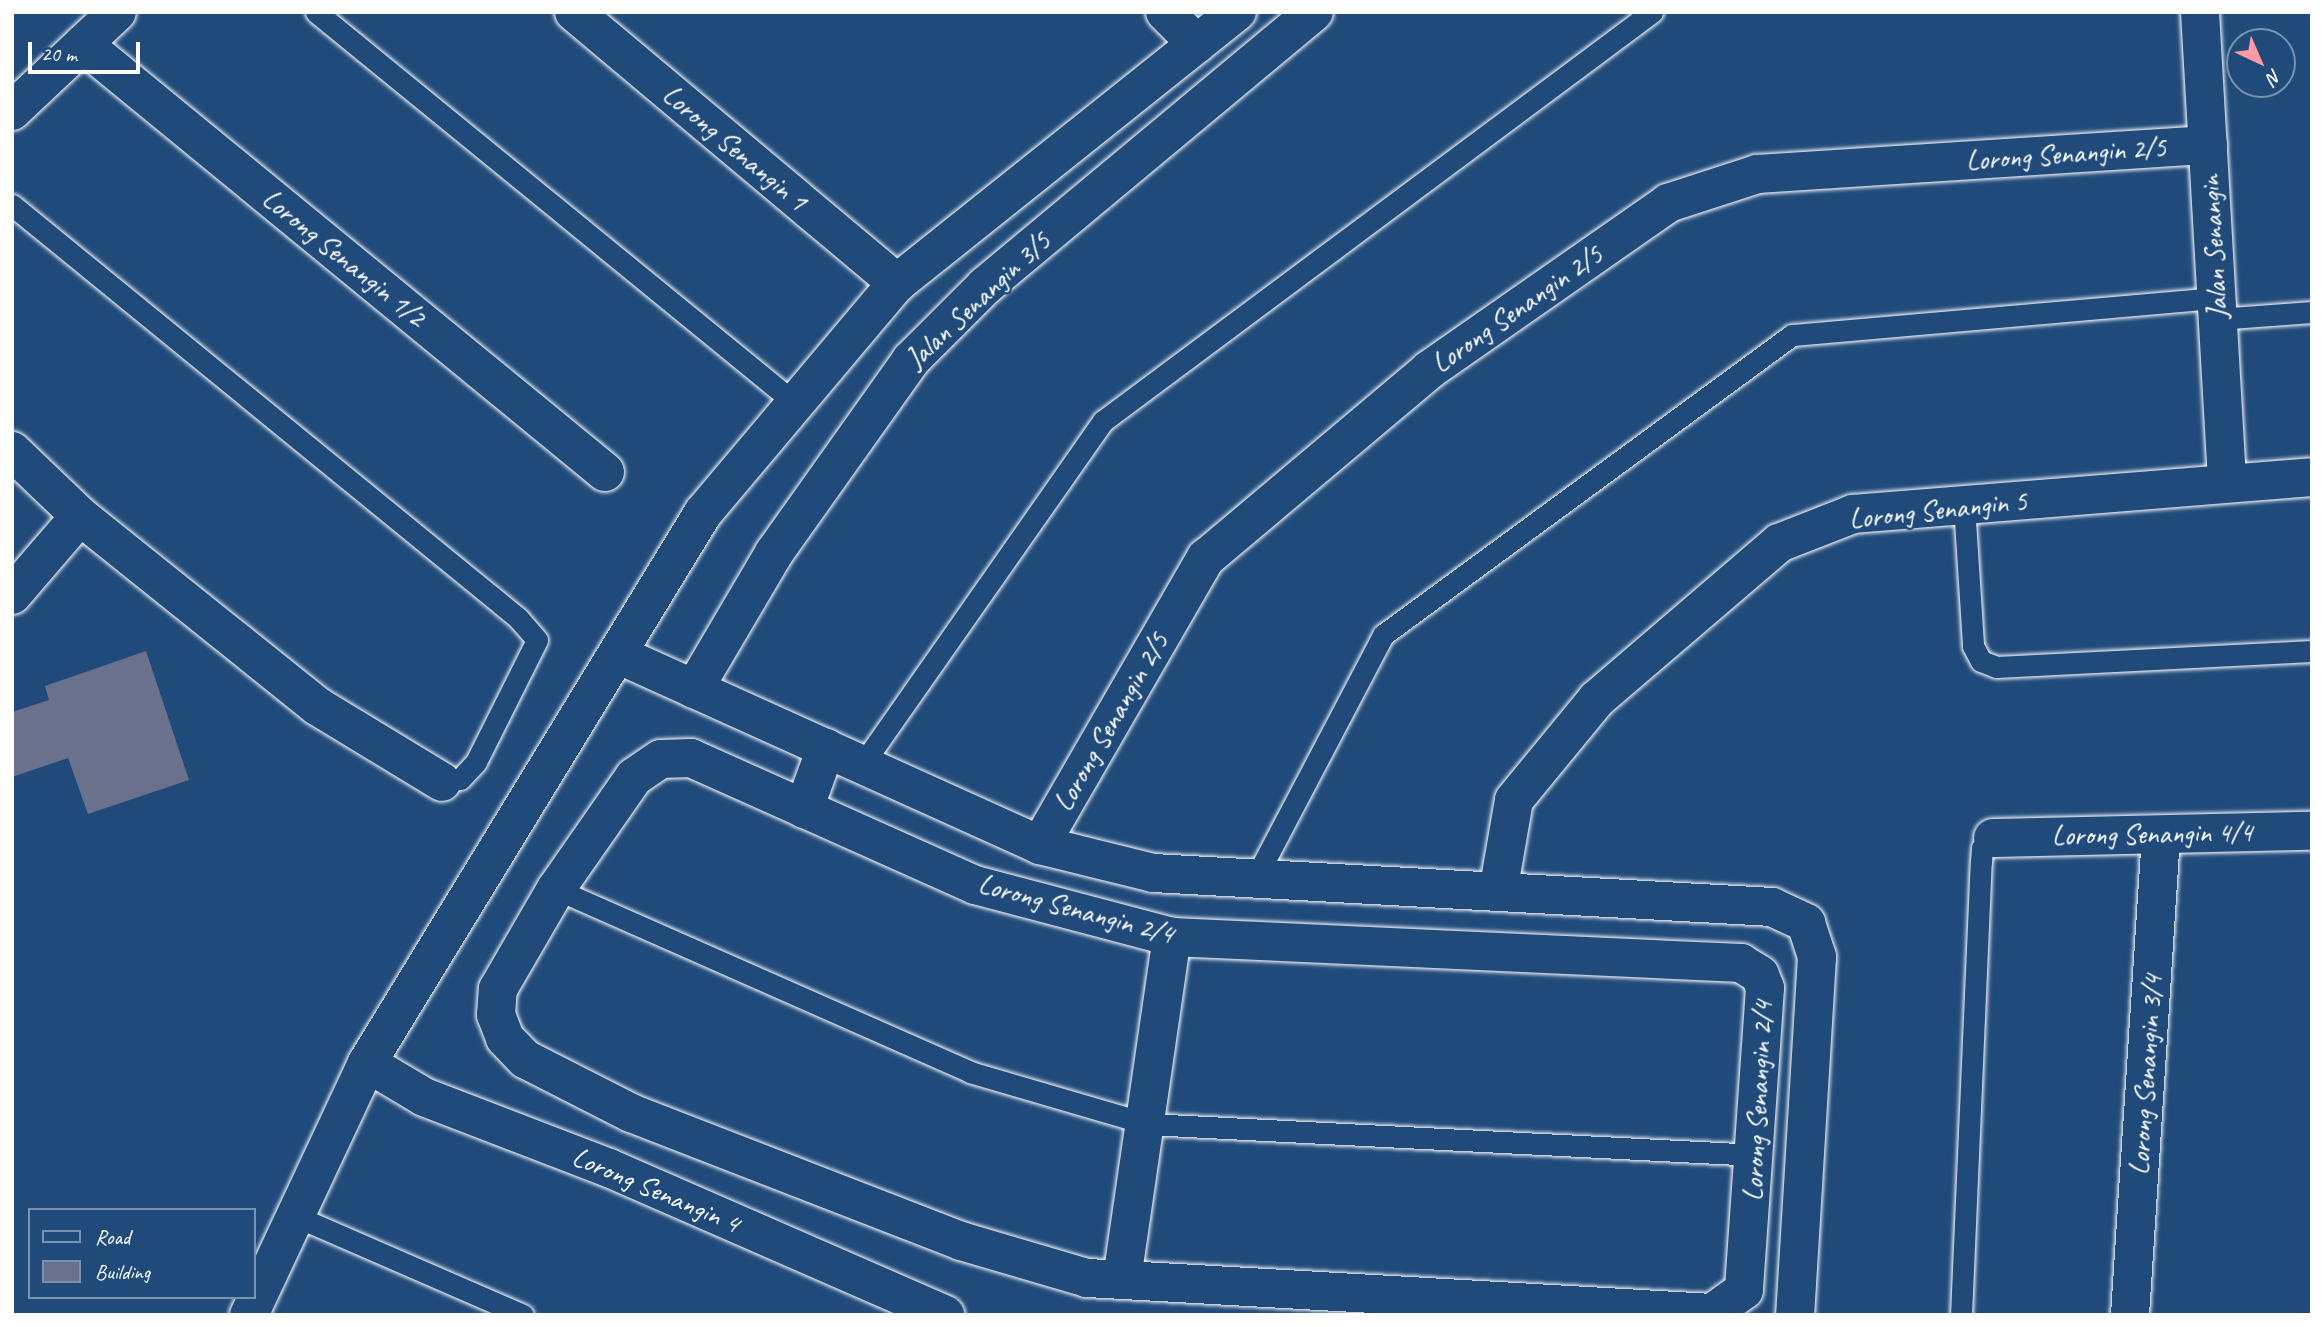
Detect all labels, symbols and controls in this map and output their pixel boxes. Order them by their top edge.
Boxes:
scale bar [32,28,144,72]
north arrow [2226,28,2296,98]
text: 20 m [41,41,77,67]
text: N [2262,64,2287,89]
street label: Lorong Senangin 1 [656,78,814,218]
street label: Lorong Senangin 2/5 [1966,130,2166,178]
street label: Jalan Senangin [2194,175,2234,319]
street label: Lorong Senangin 1/2 [256,182,432,334]
street label: Jalan Senangin 3/5 [899,225,1057,375]
street label: Lorong Senangin 2/5 [1426,238,1608,380]
street label: Lorong Senangin 5 [1848,484,2028,536]
street label: Lorong Senangin 2/5 [1047,628,1175,816]
street label: Lorong Senangin 4/4 [2052,815,2252,853]
street label: Lorong Senangin 2/4 [976,867,1176,951]
street label: Lorong Senangin 3/4 [2122,975,2170,1175]
street label: Lorong Senangin 2/4 [1736,1001,1780,1201]
street label: Lorong Senangin 4 [568,1140,744,1240]
legend [28,1208,256,1299]
text: Road [95,1224,130,1250]
text: Building [95,1259,150,1285]

